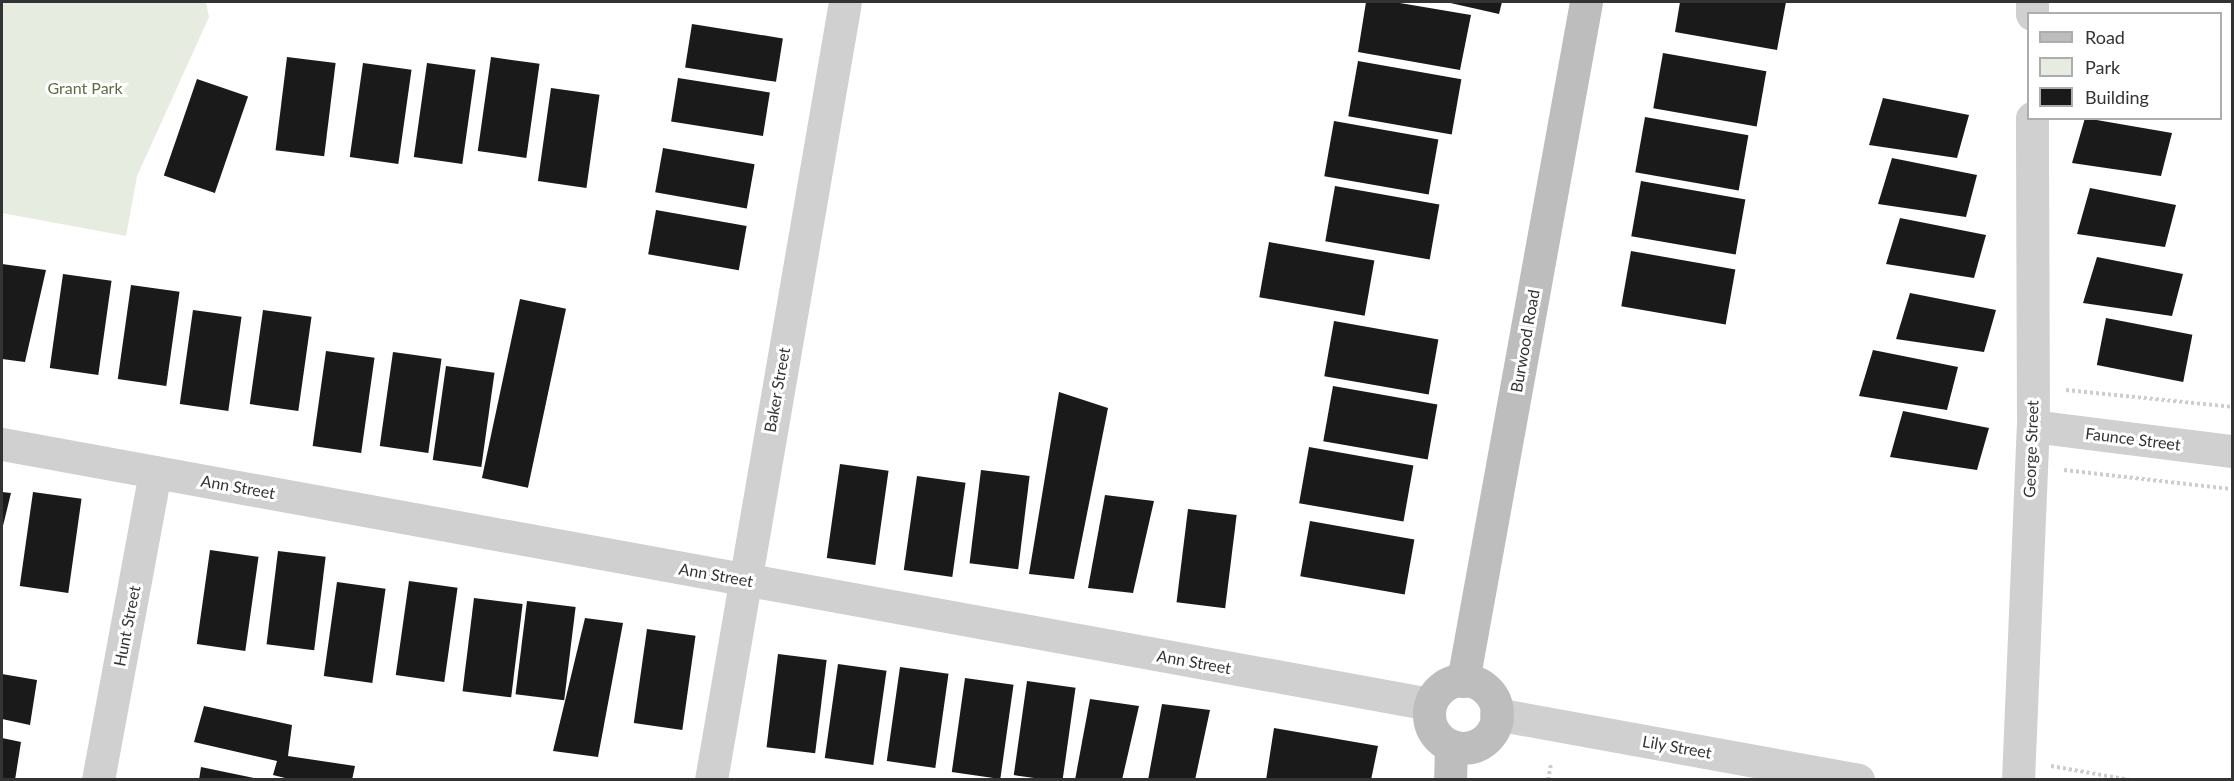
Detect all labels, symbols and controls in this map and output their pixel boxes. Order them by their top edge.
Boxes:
legend [2027,12,2222,120]
text: Road [2085,26,2125,48]
text: Park [2085,56,2120,78]
park label: Grant Park [47,78,123,98]
text: Building [2085,86,2149,108]
street label: Burwood Road [1507,288,1543,394]
street label: Baker Street [760,346,794,434]
street label: George Street [2020,400,2042,498]
street label: Faunce Street [2084,424,2182,454]
street label: Ann Street [199,471,277,503]
street label: Ann Street [677,559,755,591]
street label: Hunt Street [110,584,144,668]
street label: Ann Street [1155,646,1233,678]
street label: Lily Street [1641,731,1713,763]

